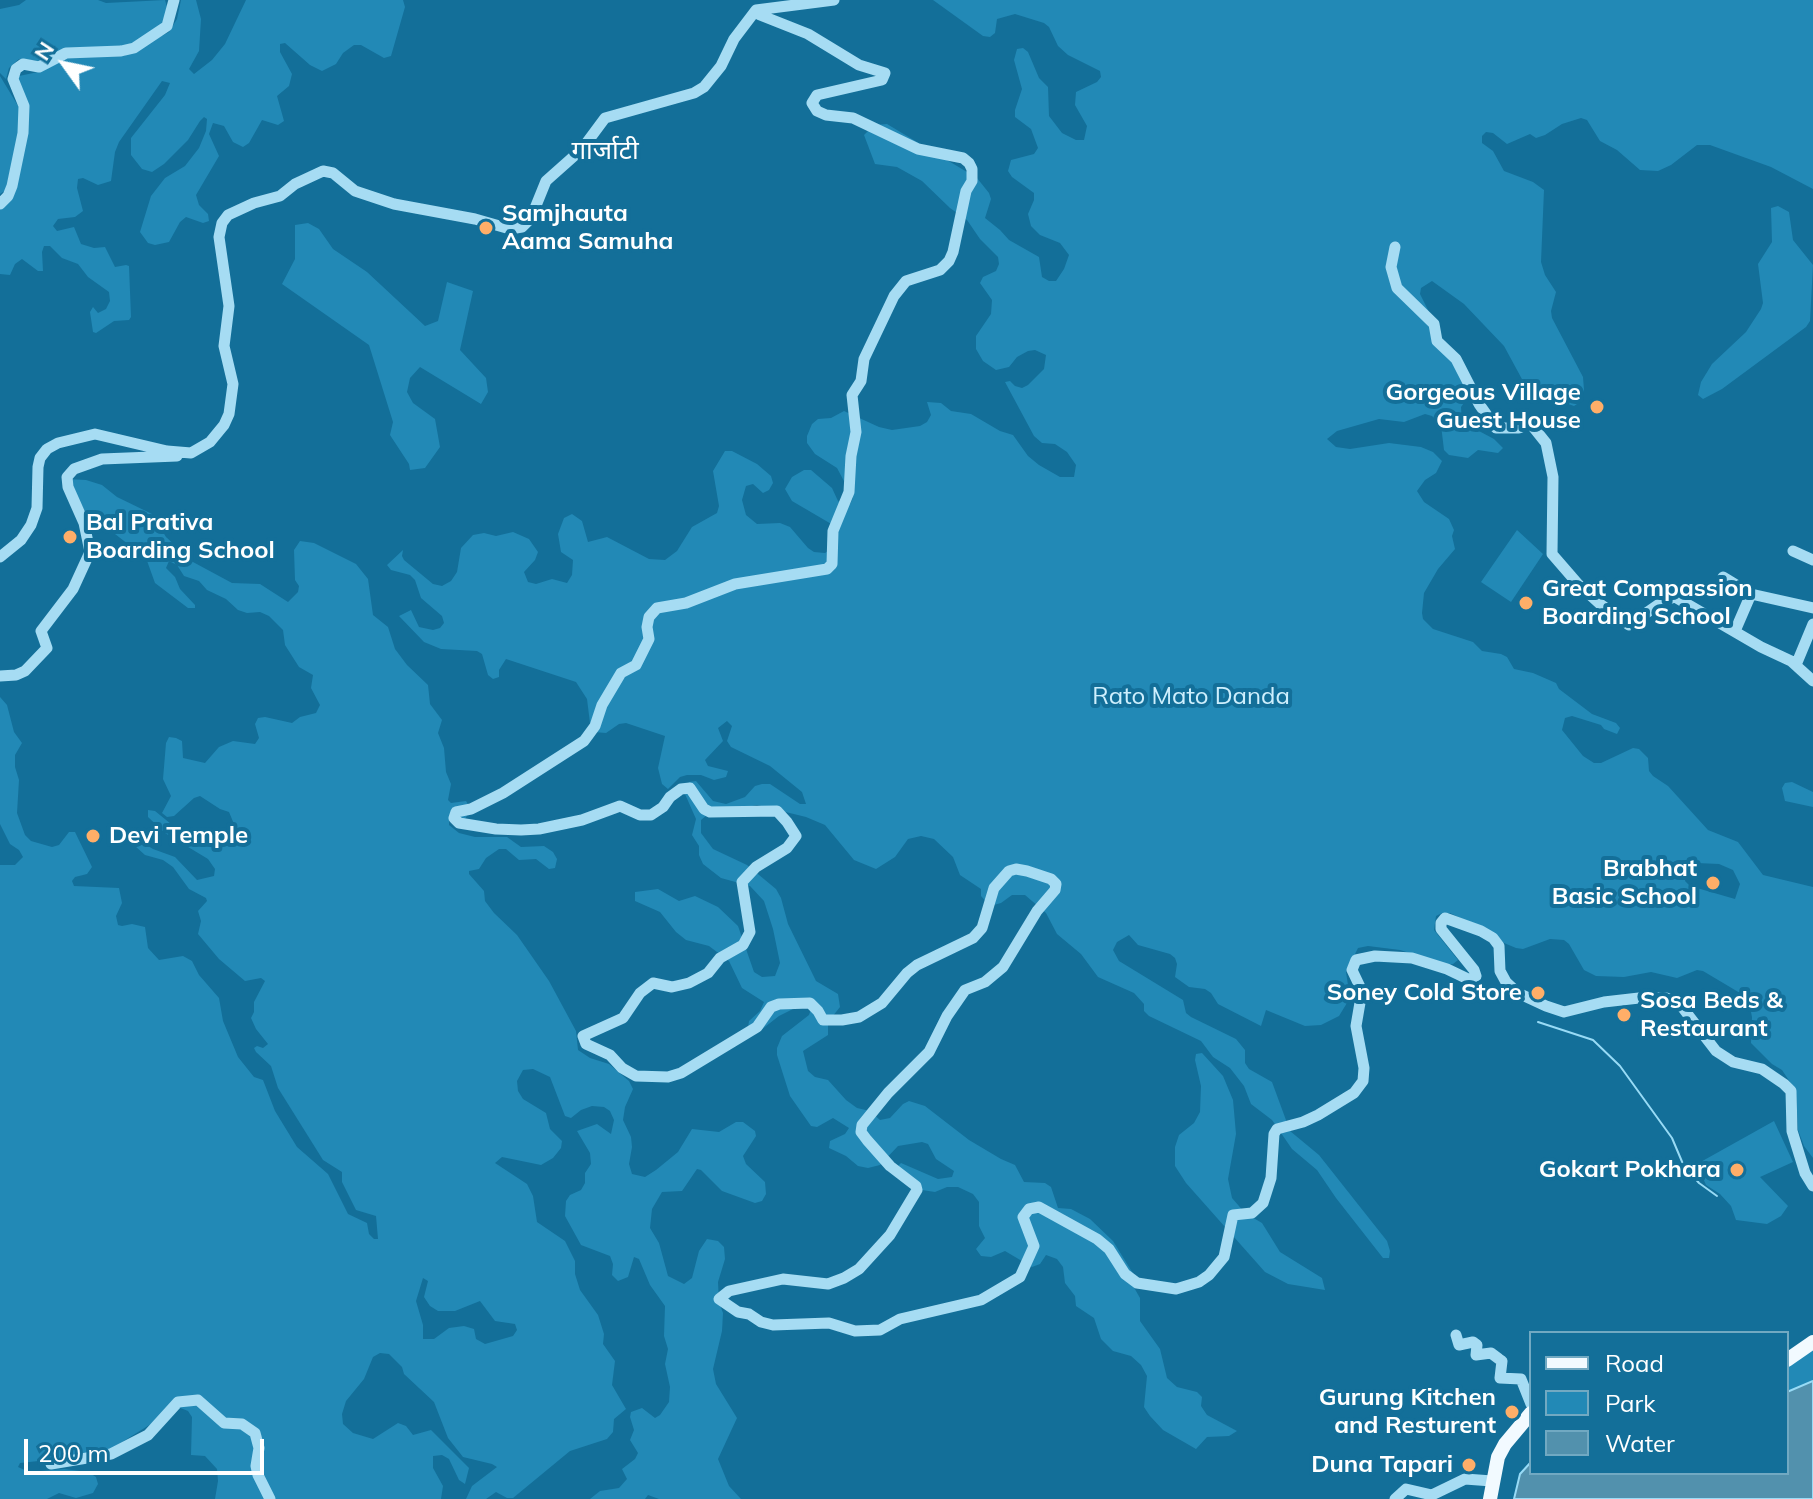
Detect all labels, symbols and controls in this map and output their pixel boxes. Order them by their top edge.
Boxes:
north arrow [24,24,104,104]
text: N [28,36,60,66]
district label: गार्जाटी [571,135,639,167]
place label: Samjhauta Aama Samuha [502,200,674,256]
marker: Samjhauta Aama Samuha [477,219,495,237]
place label: Gorgeous Village Guest House [1386,379,1581,435]
marker: Gorgeous Village Guest House [1588,398,1606,416]
place label: Bal Prativa Boarding School [86,509,275,565]
marker: Bal Prativa Boarding School [61,528,79,546]
place label: Great Compassion Boarding School [1542,575,1753,631]
marker: Great Compassion Boarding School [1517,594,1535,612]
park label: Rato Mato Danda [1092,683,1290,711]
place label: Devi Temple [109,822,248,850]
marker: Devi Temple [84,827,102,845]
place label: Brabhat Basic School [1552,855,1697,911]
marker: Brabhat Basic School [1704,874,1722,892]
place label: Soney Cold Store [1327,979,1522,1007]
marker: Soney Cold Store [1529,984,1547,1002]
place label: Sosa Beds & Restaurant [1640,987,1783,1043]
marker: Sosa Beds & Restaurant [1615,1006,1633,1024]
place label: Gokart Pokhara [1539,1156,1721,1184]
marker: Gokart Pokhara [1728,1161,1746,1179]
legend [1529,1331,1789,1475]
text: Road [1605,1348,1664,1378]
place label: Gurung Kitchen and Resturent [1319,1384,1496,1440]
text: Park [1605,1388,1656,1418]
marker: Gurung Kitchen and Resturent [1503,1403,1521,1421]
scale bar [28,1423,268,1473]
text: Water [1605,1428,1675,1458]
text: 200 m [38,1438,109,1468]
place label: Duna Tapari [1311,1451,1453,1479]
marker: Duna Tapari [1460,1456,1478,1474]

